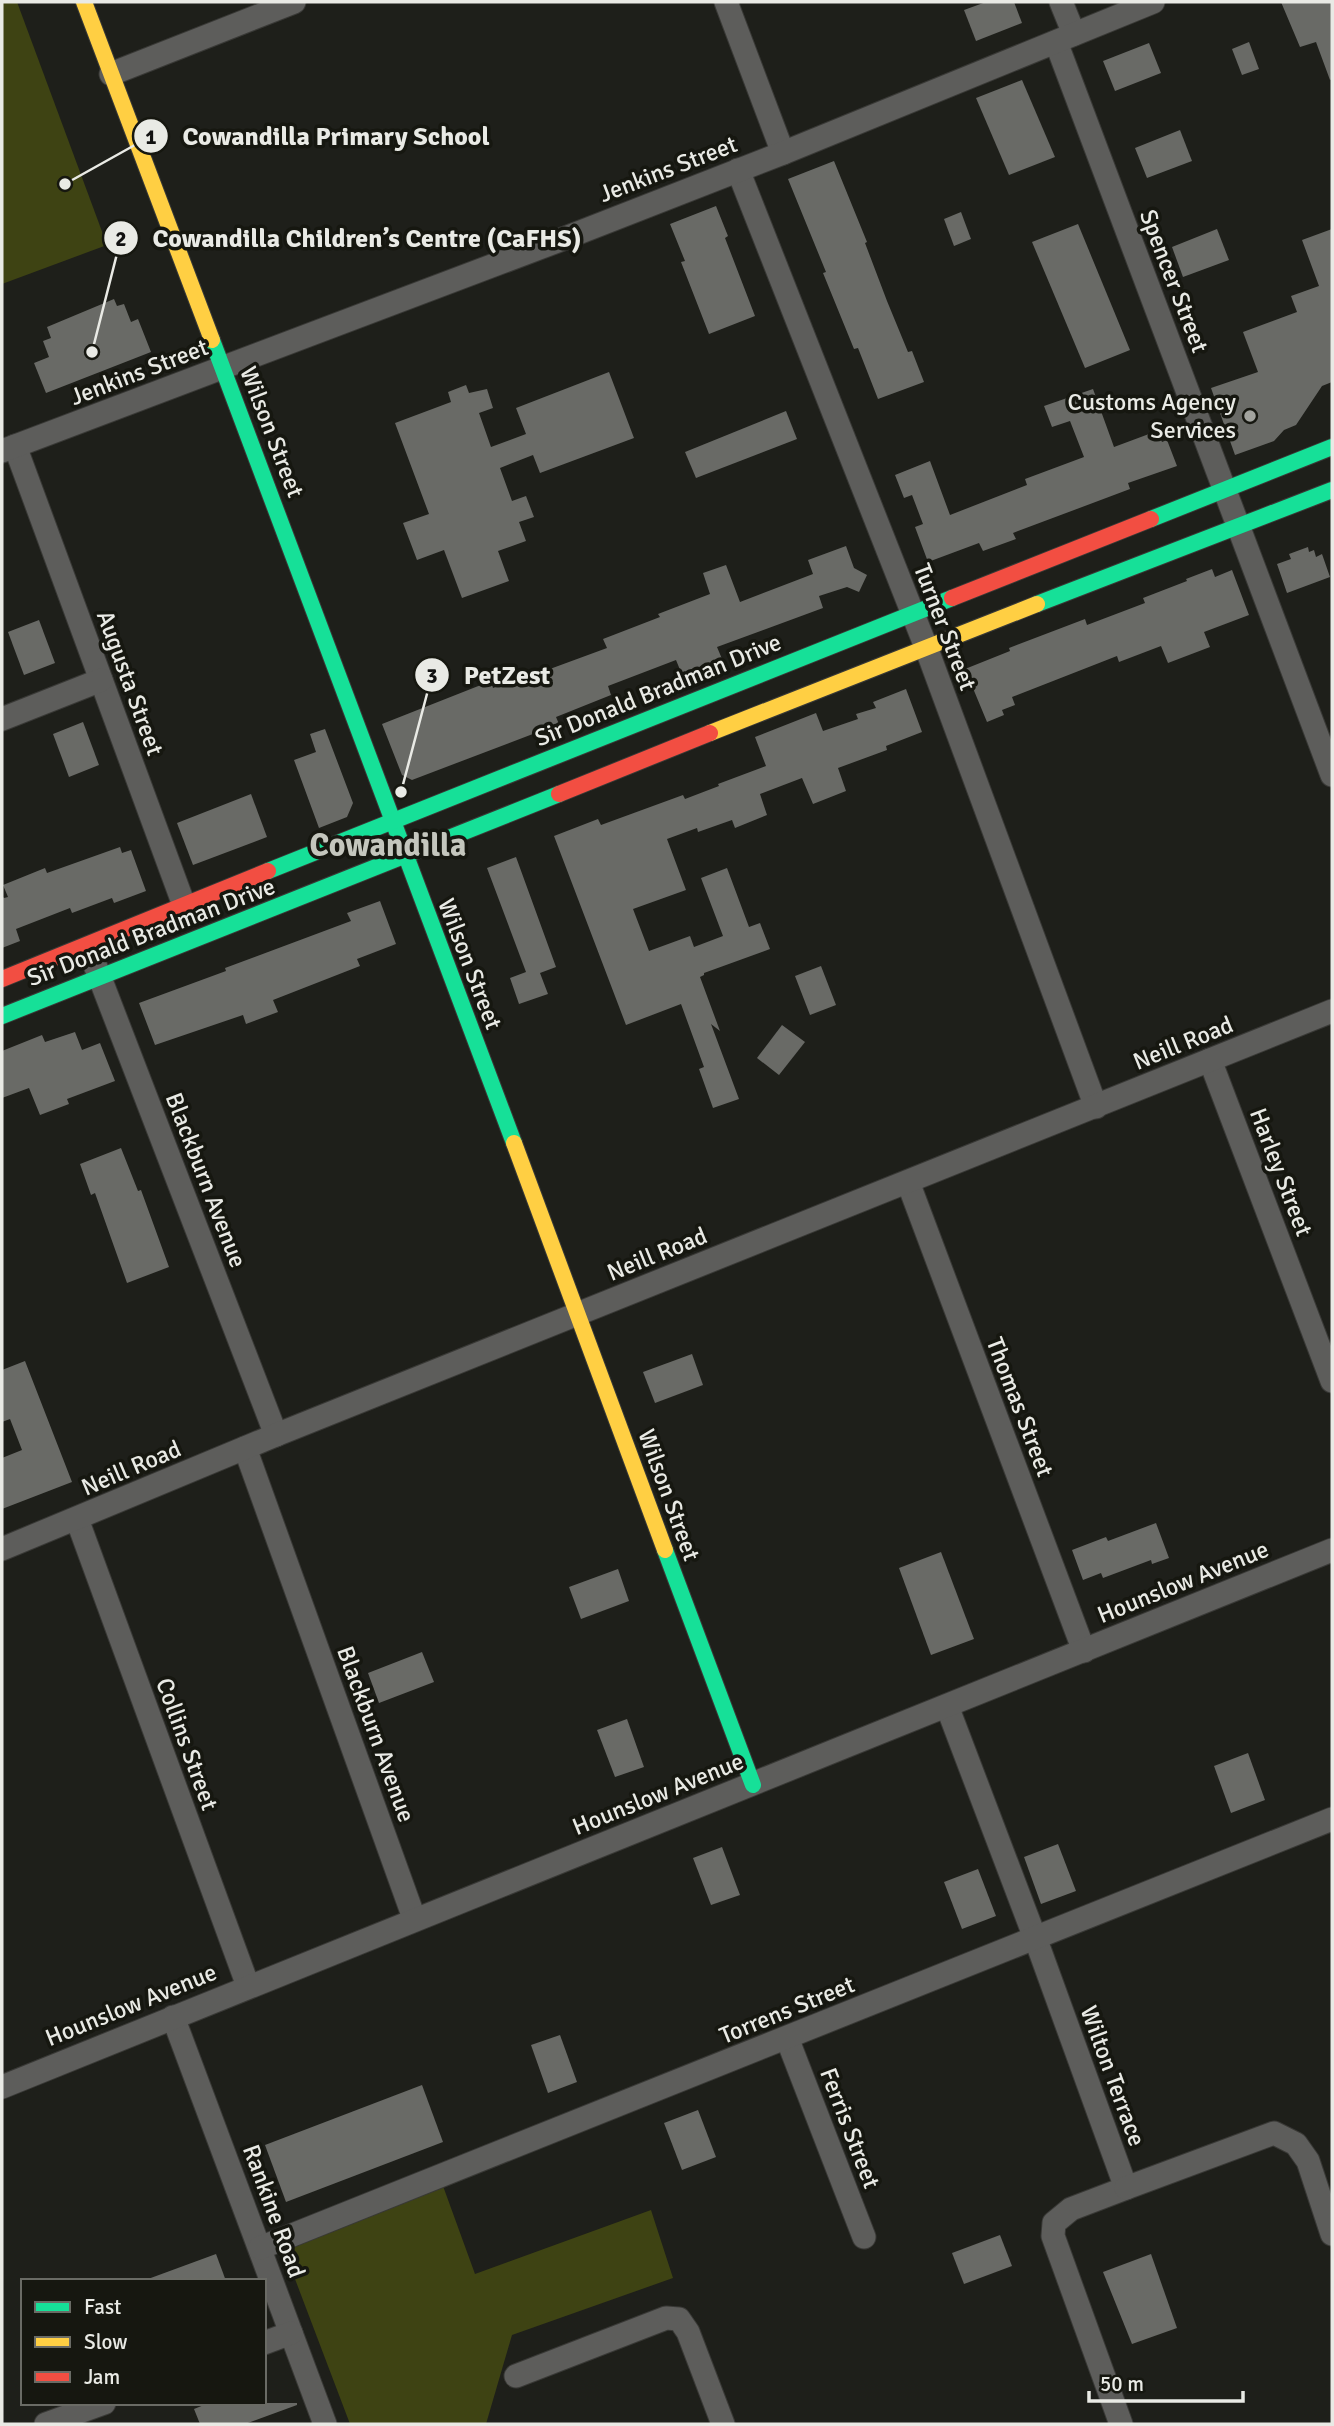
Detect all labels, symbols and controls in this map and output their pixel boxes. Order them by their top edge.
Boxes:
callout: Cowandilla Primary School [134,113,504,160]
text: Cowandilla Primary School [182,121,490,153]
text: 1 [145,124,157,150]
street label: Jenkins Street [595,129,741,209]
street label: Spencer Street [1133,205,1215,357]
callout: Cowandilla Children’s Centre (CaFHS) [104,215,595,262]
text: Cowandilla Children’s Centre (CaFHS) [153,223,581,255]
text: 2 [115,226,127,252]
street label: Jenkins Street [66,332,212,412]
street label: Wilson Street [233,362,311,502]
place label: Customs Agency Services [1068,387,1236,445]
marker: Customs Agency Services [1242,408,1258,424]
street label: Turner Street [907,559,983,695]
street label: Augusta Street [90,606,170,760]
street label: Sir Donald Bradman Drive [530,627,786,753]
callout: PetZest [415,652,564,699]
text: PetZest [464,660,550,692]
text: 3 [426,663,438,689]
district label: Cowandilla [310,826,466,865]
street label: Sir Donald Bradman Drive [23,871,279,993]
street label: Wilson Street [431,894,509,1034]
street label: Neill Road [1129,1009,1237,1077]
street label: Blackburn Avenue [159,1088,253,1272]
street label: Harley Street [1243,1104,1319,1240]
street label: Neill Road [603,1220,711,1288]
street label: Thomas Street [980,1333,1060,1481]
street label: Wilson Street [631,1425,707,1565]
street label: Neill Road [77,1434,185,1502]
street label: Hounslow Avenue [1093,1534,1273,1630]
street label: Blackburn Avenue [330,1642,422,1826]
street label: Collins Street [149,1674,225,1814]
street label: Hounslow Avenue [568,1746,748,1842]
street label: Hounslow Avenue [41,1957,221,2053]
street label: Torrens Street [715,1969,859,2051]
street label: Wilton Terrace [1074,2002,1152,2150]
street label: Ferris Street [813,2063,887,2193]
street label: Rankine Road [236,2140,312,2282]
legend [21,2279,266,2405]
text: Fast [84,2294,121,2320]
text: Slow [84,2329,128,2355]
scale bar [1089,2360,1243,2404]
text: Jam [84,2364,120,2390]
text: 50 m [1100,2371,1144,2397]

